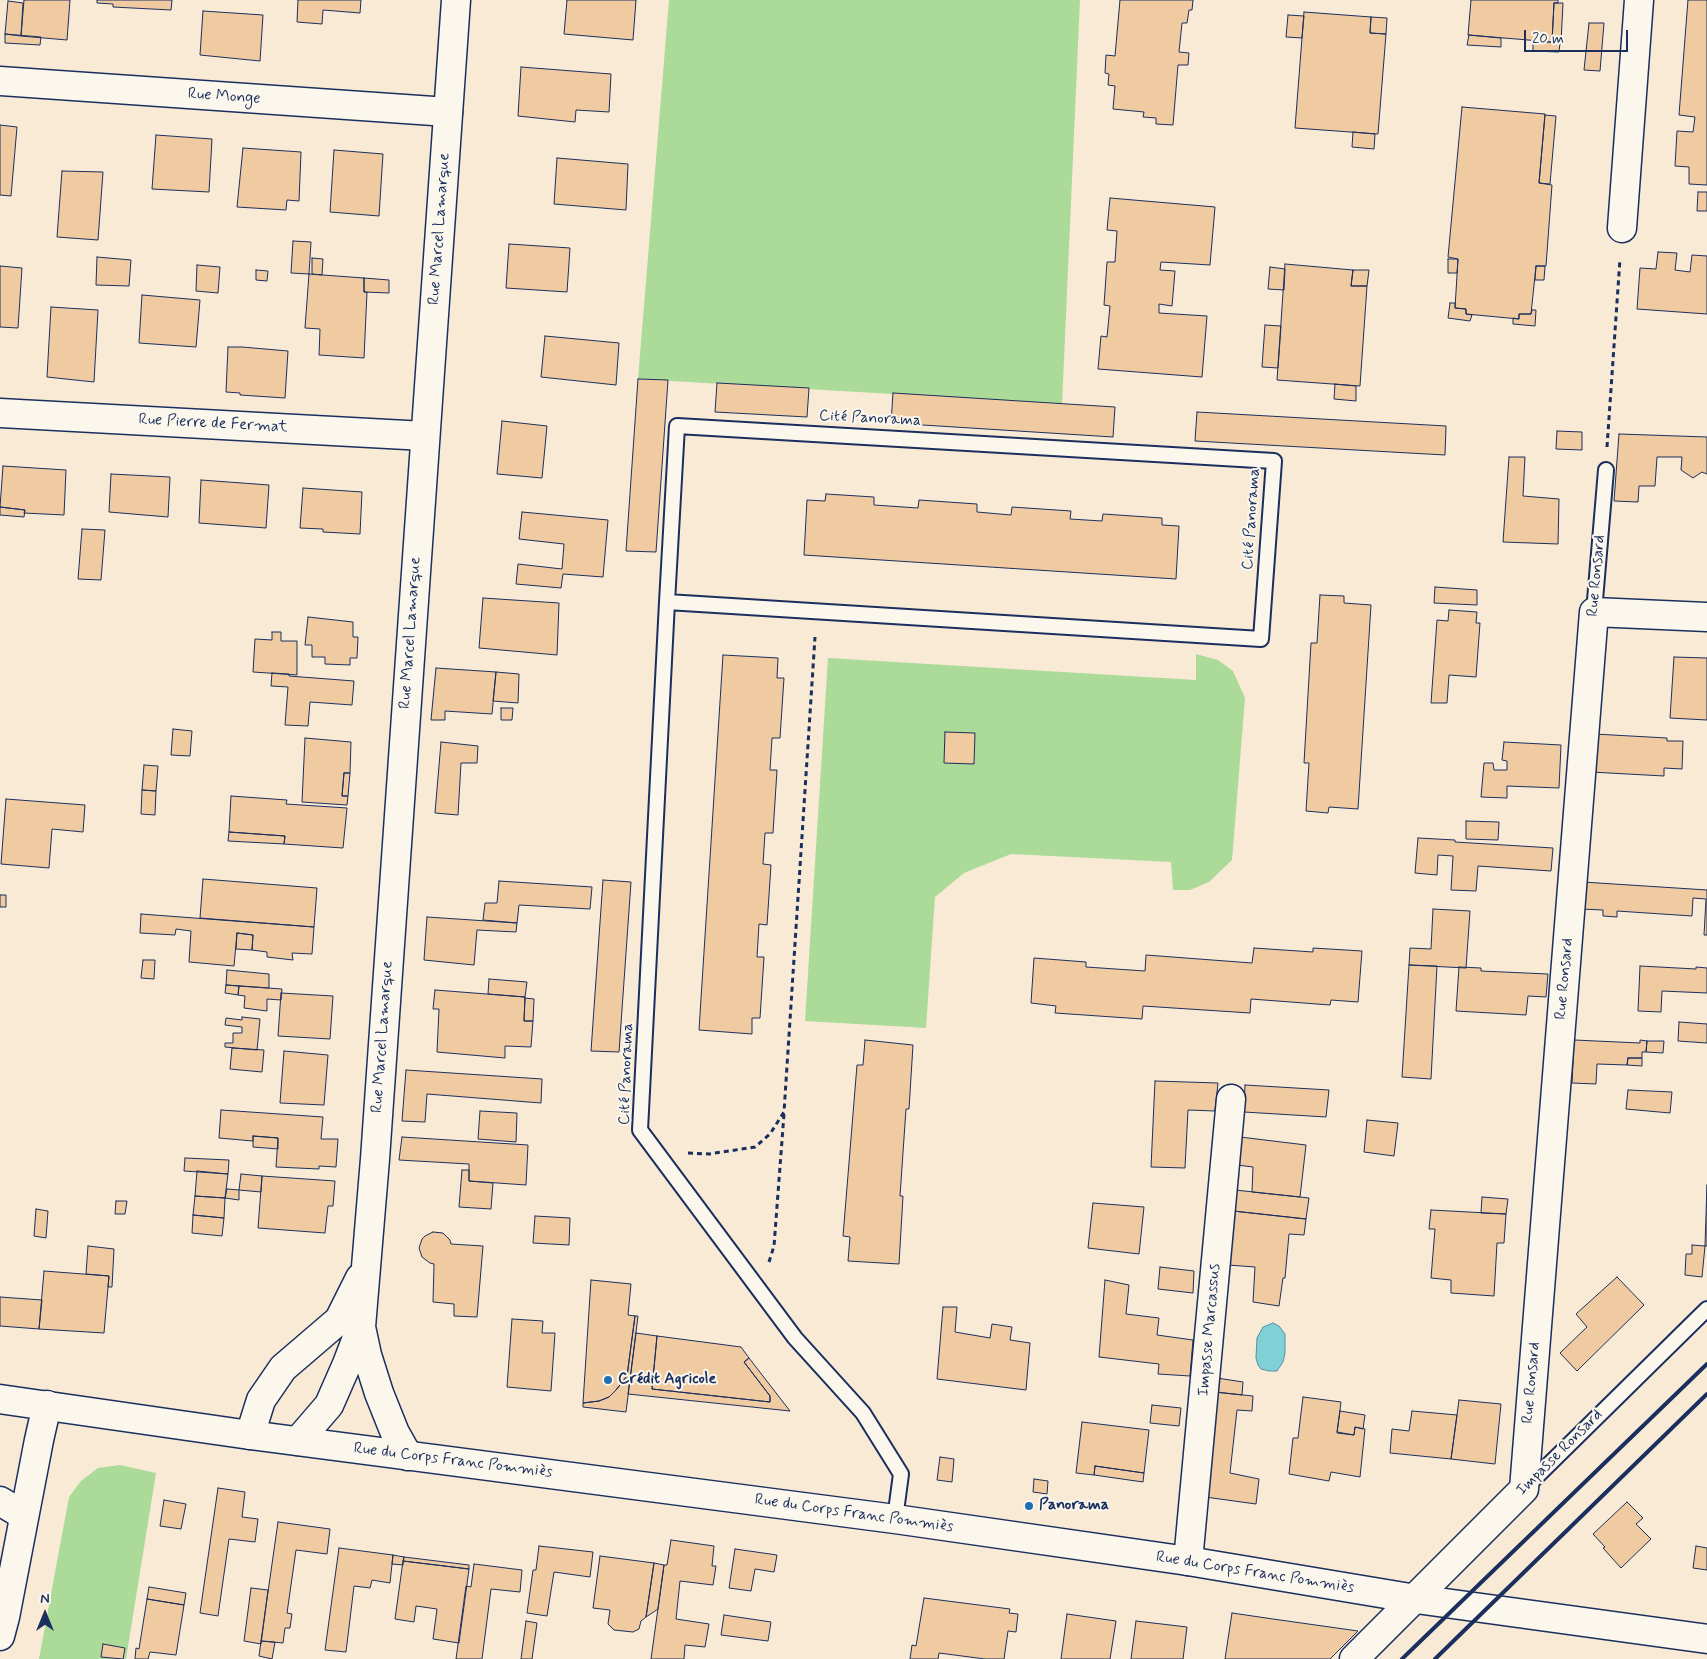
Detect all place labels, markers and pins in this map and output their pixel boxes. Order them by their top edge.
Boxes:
place label: Crédit Agricole [618,1370,716,1390]
marker: Crédit Agricole [602,1374,614,1386]
place label: Panorama [1039,1496,1109,1516]
marker: Panorama [1023,1500,1035,1512]

